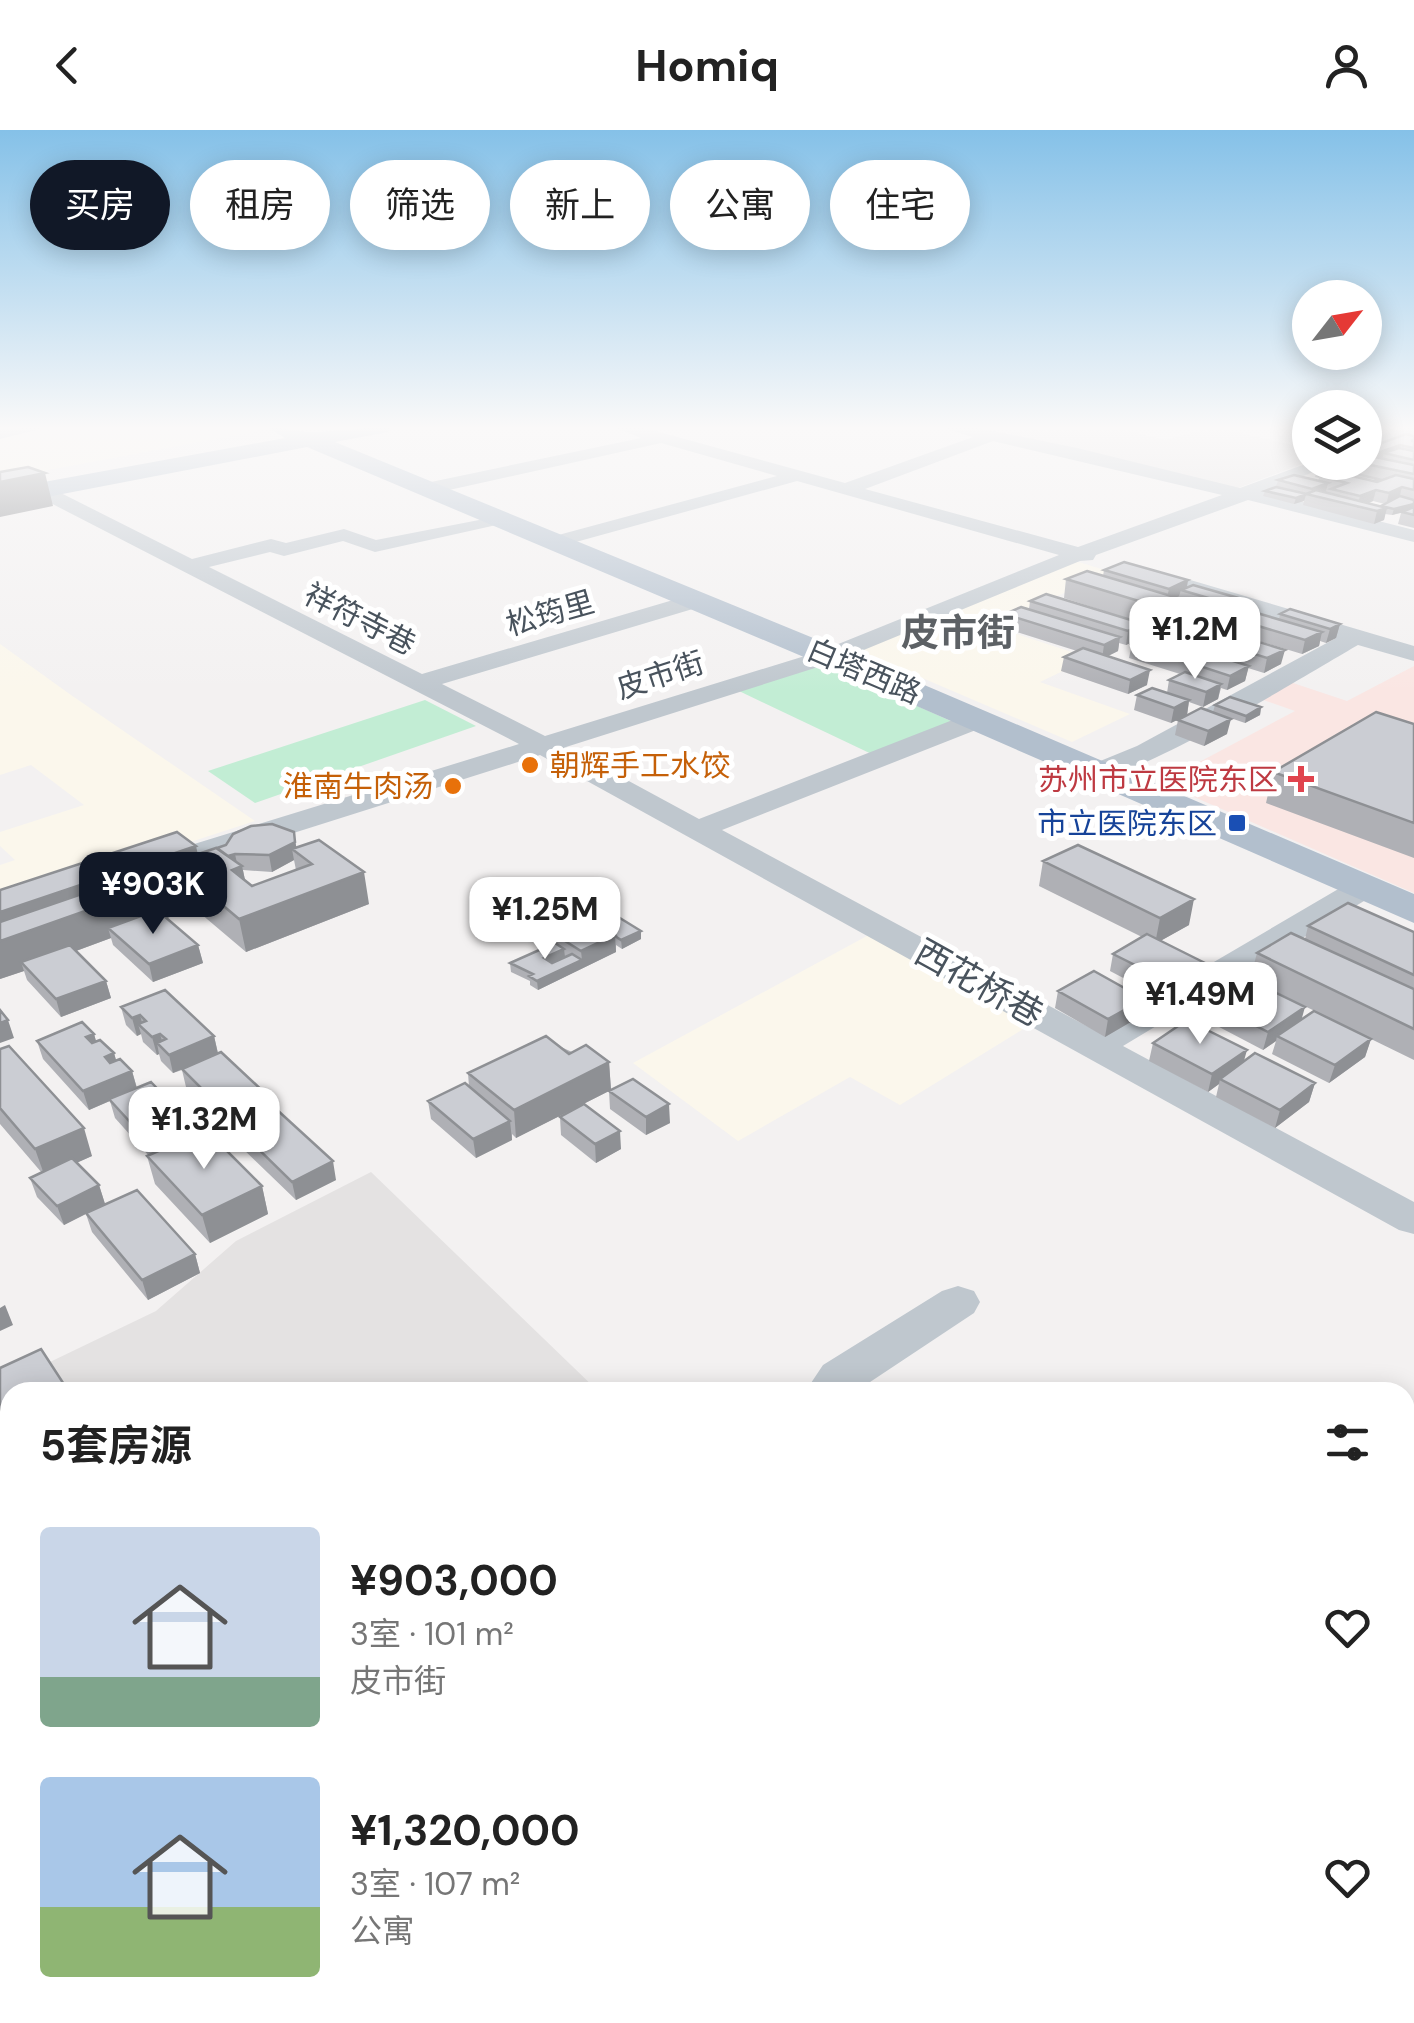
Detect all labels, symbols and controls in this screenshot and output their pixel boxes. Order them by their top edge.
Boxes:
text: Homiq [635,36,779,95]
icon: back [40,38,95,93]
icon: person [1319,38,1374,93]
chip: 买房 [30,160,170,250]
chip: 租房 [190,160,330,250]
chip: 筛选 [350,160,490,250]
chip: 新上 [510,160,650,250]
chip: 公寓 [670,160,810,250]
chip: 住宅 [830,160,970,250]
north arrow [1292,280,1382,370]
map controls [1292,280,1382,480]
button: layers [1292,390,1382,480]
street label: 祥符寺巷 [298,574,422,664]
street label: 松筠里 [501,582,599,644]
pin: ¥1.2M [1125,597,1265,682]
district label: 皮市街 [901,608,1015,658]
text: ¥1.2M [1151,608,1239,650]
street label: 白塔西路 [801,630,927,712]
street label: 皮市街 [611,643,709,707]
place label: 朝辉手工水饺 [550,746,730,785]
marker: 朝辉手工水饺 [519,754,541,776]
place label: 苏州市立医院东区 [1038,760,1278,799]
marker: 苏州市立医院东区 [1288,766,1314,792]
place label: 淮南牛肉汤 [283,767,433,806]
marker: 淮南牛肉汤 [442,775,464,797]
place label: 市立医院东区 [1037,804,1217,843]
marker: 市立医院东区 [1226,812,1248,834]
pin: ¥903K [83,852,223,937]
text: ¥903K [101,863,205,905]
pin: ¥1.25M [464,877,626,962]
text: ¥1.25M [491,888,599,930]
street label: 西花桥巷 [907,929,1051,1037]
pin: ¥1.49M [1119,962,1281,1047]
text: ¥1.49M [1145,973,1255,1015]
pin: ¥1.32M [123,1087,285,1172]
text: ¥1.32M [151,1098,257,1140]
icon: filters [1320,1415,1375,1470]
text: 5套房源 [40,1418,192,1473]
text: ¥903,000 [350,1553,558,1608]
icon: home [120,1567,240,1687]
icon: heart [1320,1600,1375,1655]
text: 3室 · 101 m² [350,1613,514,1655]
text: 皮市街 [350,1660,446,1702]
text: ¥1,320,000 [350,1803,580,1858]
icon: home [120,1817,240,1937]
icon: heart [1320,1850,1375,1905]
text: 3室 · 107 m² [350,1863,520,1905]
text: 公寓 [350,1910,414,1952]

